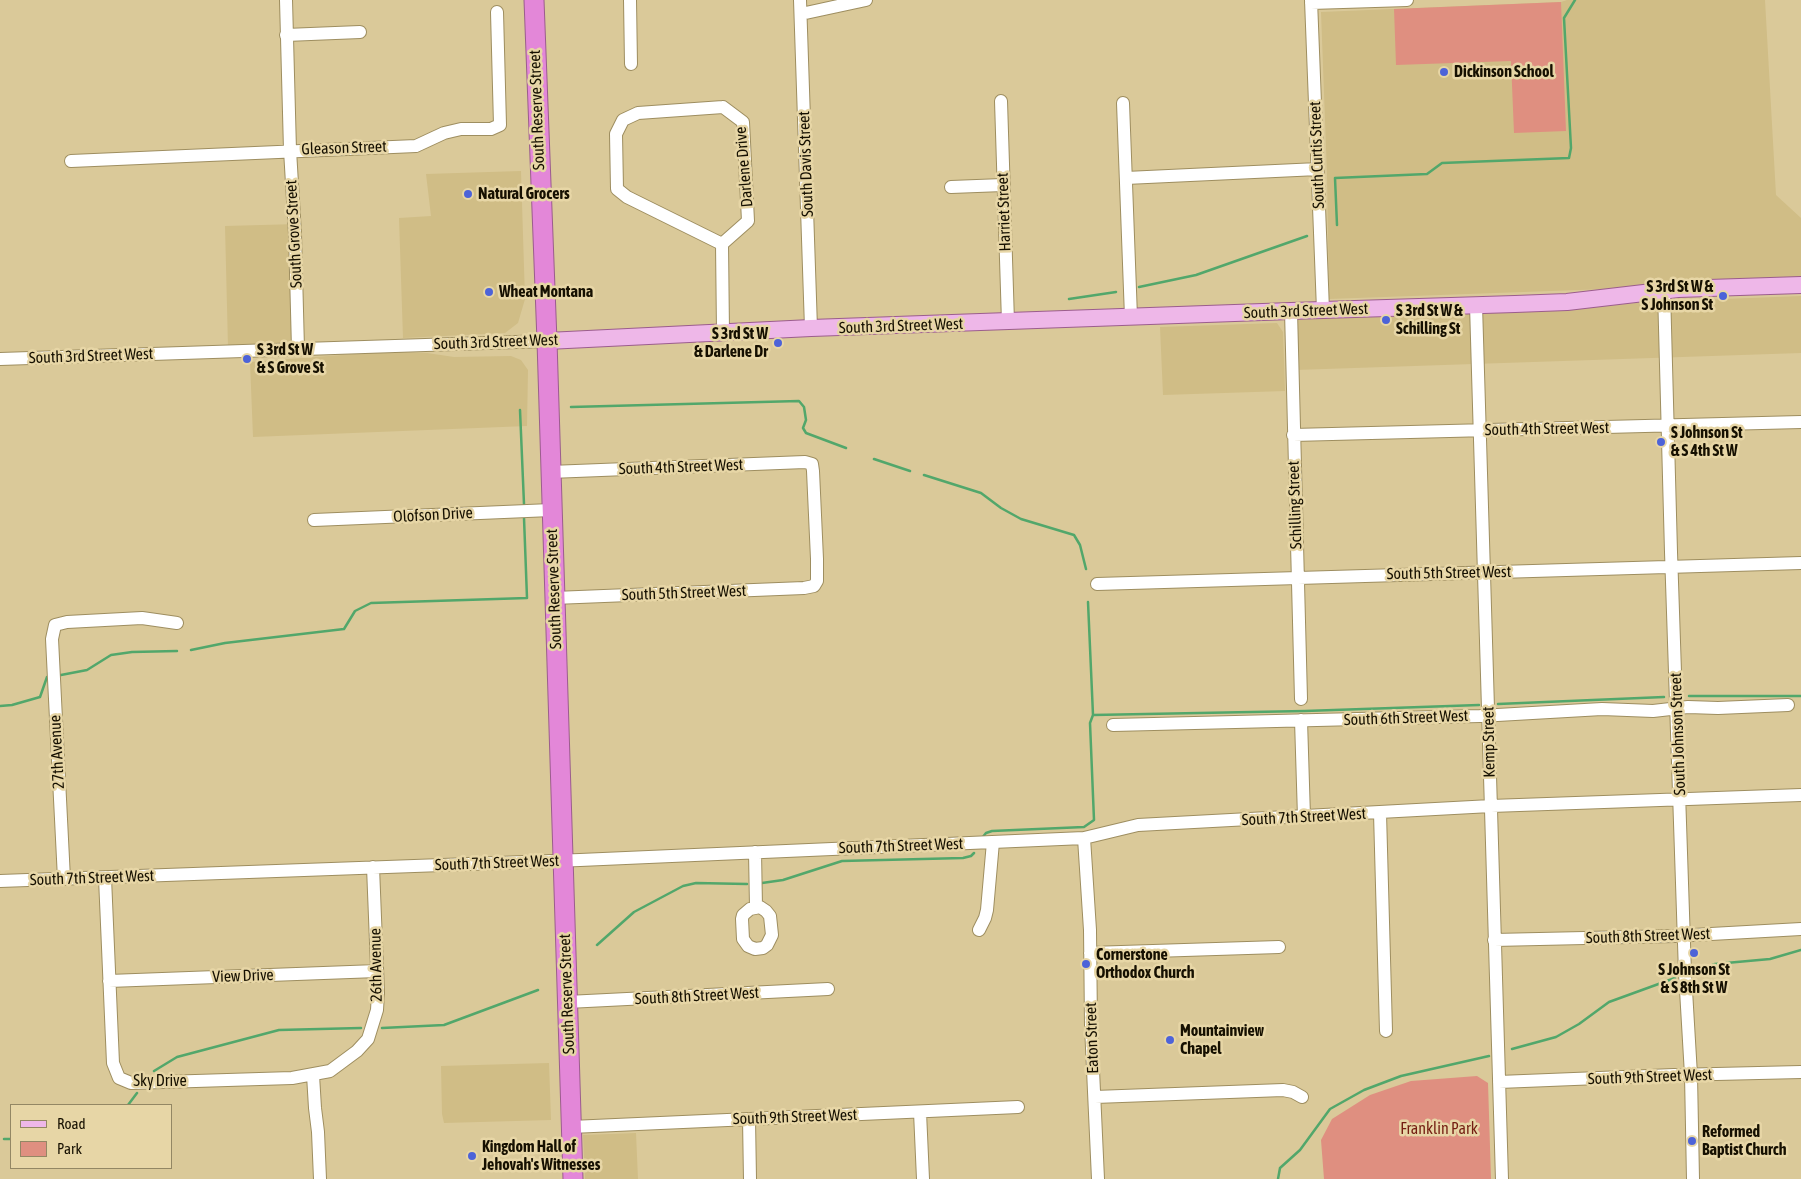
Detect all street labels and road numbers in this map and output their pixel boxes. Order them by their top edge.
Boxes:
street label: South Reserve Street [525,49,549,171]
street label: South Curtis Street [1306,101,1328,209]
street label: South Davis Street [795,111,817,217]
street label: Darlene Drive [731,126,757,208]
street label: Gleason Street [301,137,387,159]
street label: Harriet Street [993,172,1015,252]
street label: South Grove Street [282,180,306,288]
street label: South 3rd Street West [1243,299,1369,323]
street label: South 3rd Street West [838,314,964,338]
street label: South 3rd Street West [433,330,559,354]
street label: South 3rd Street West [28,344,154,368]
street label: South 4th Street West [1485,418,1609,440]
street label: South 4th Street West [618,455,744,479]
street label: Schilling Street [1284,461,1306,549]
street label: Olofson Drive [393,503,473,527]
street label: South Reserve Street [542,528,566,650]
street label: South 5th Street West [1387,562,1511,584]
street label: South 5th Street West [621,581,747,605]
street label: South Johnson Street [1666,672,1690,796]
street label: South 6th Street West [1343,706,1469,730]
street label: Kemp Street [1479,706,1499,778]
street label: 27th Avenue [45,715,69,789]
street label: South 7th Street West [1241,804,1367,830]
street label: South 7th Street West [838,834,964,858]
street label: South 7th Street West [434,851,560,875]
street label: South 7th Street West [29,866,155,890]
street label: South 8th Street West [1585,924,1711,948]
street label: 26th Avenue [366,928,386,1002]
street label: South Reserve Street [555,933,579,1055]
street label: View Drive [212,965,274,987]
street label: South 8th Street West [634,983,760,1009]
street label: Eaton Street [1081,1002,1103,1074]
street label: South 9th Street West [1587,1065,1713,1089]
street label: Sky Drive [133,1071,187,1091]
street label: South 9th Street West [732,1105,858,1129]

